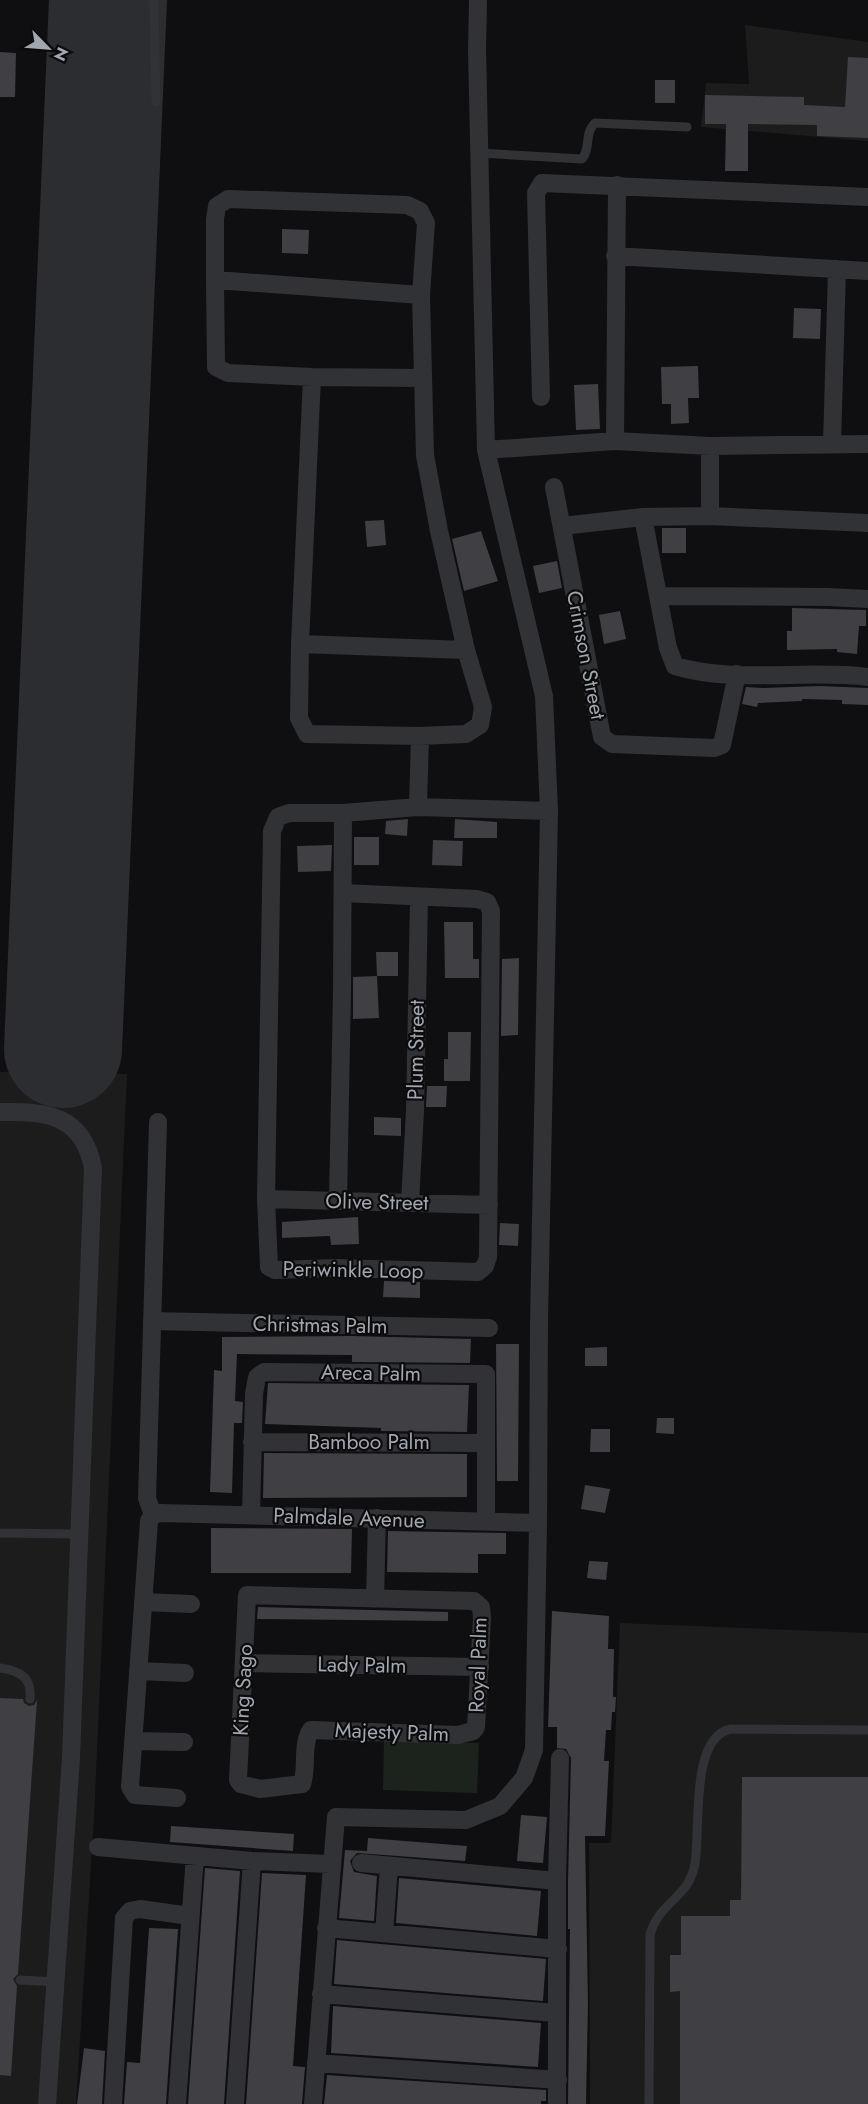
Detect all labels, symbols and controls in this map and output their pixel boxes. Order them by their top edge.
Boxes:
north arrow [18,18,78,78]
text: N [48,44,74,65]
street label: Crimson Street [559,588,613,722]
street label: Plum Street [400,1000,432,1100]
street label: Olive Street [325,1186,429,1218]
street label: Periwinkle Loop [282,1254,424,1286]
street label: Christmas Palm [252,1309,388,1341]
street label: Areca Palm [321,1357,421,1389]
street label: Bamboo Palm [308,1427,430,1457]
street label: Palmdale Avenue [273,1500,425,1536]
street label: Royal Palm [461,1617,495,1713]
street label: King Sago [226,1643,260,1737]
street label: Lady Palm [317,1649,407,1681]
street label: Majesty Palm [334,1715,450,1749]

